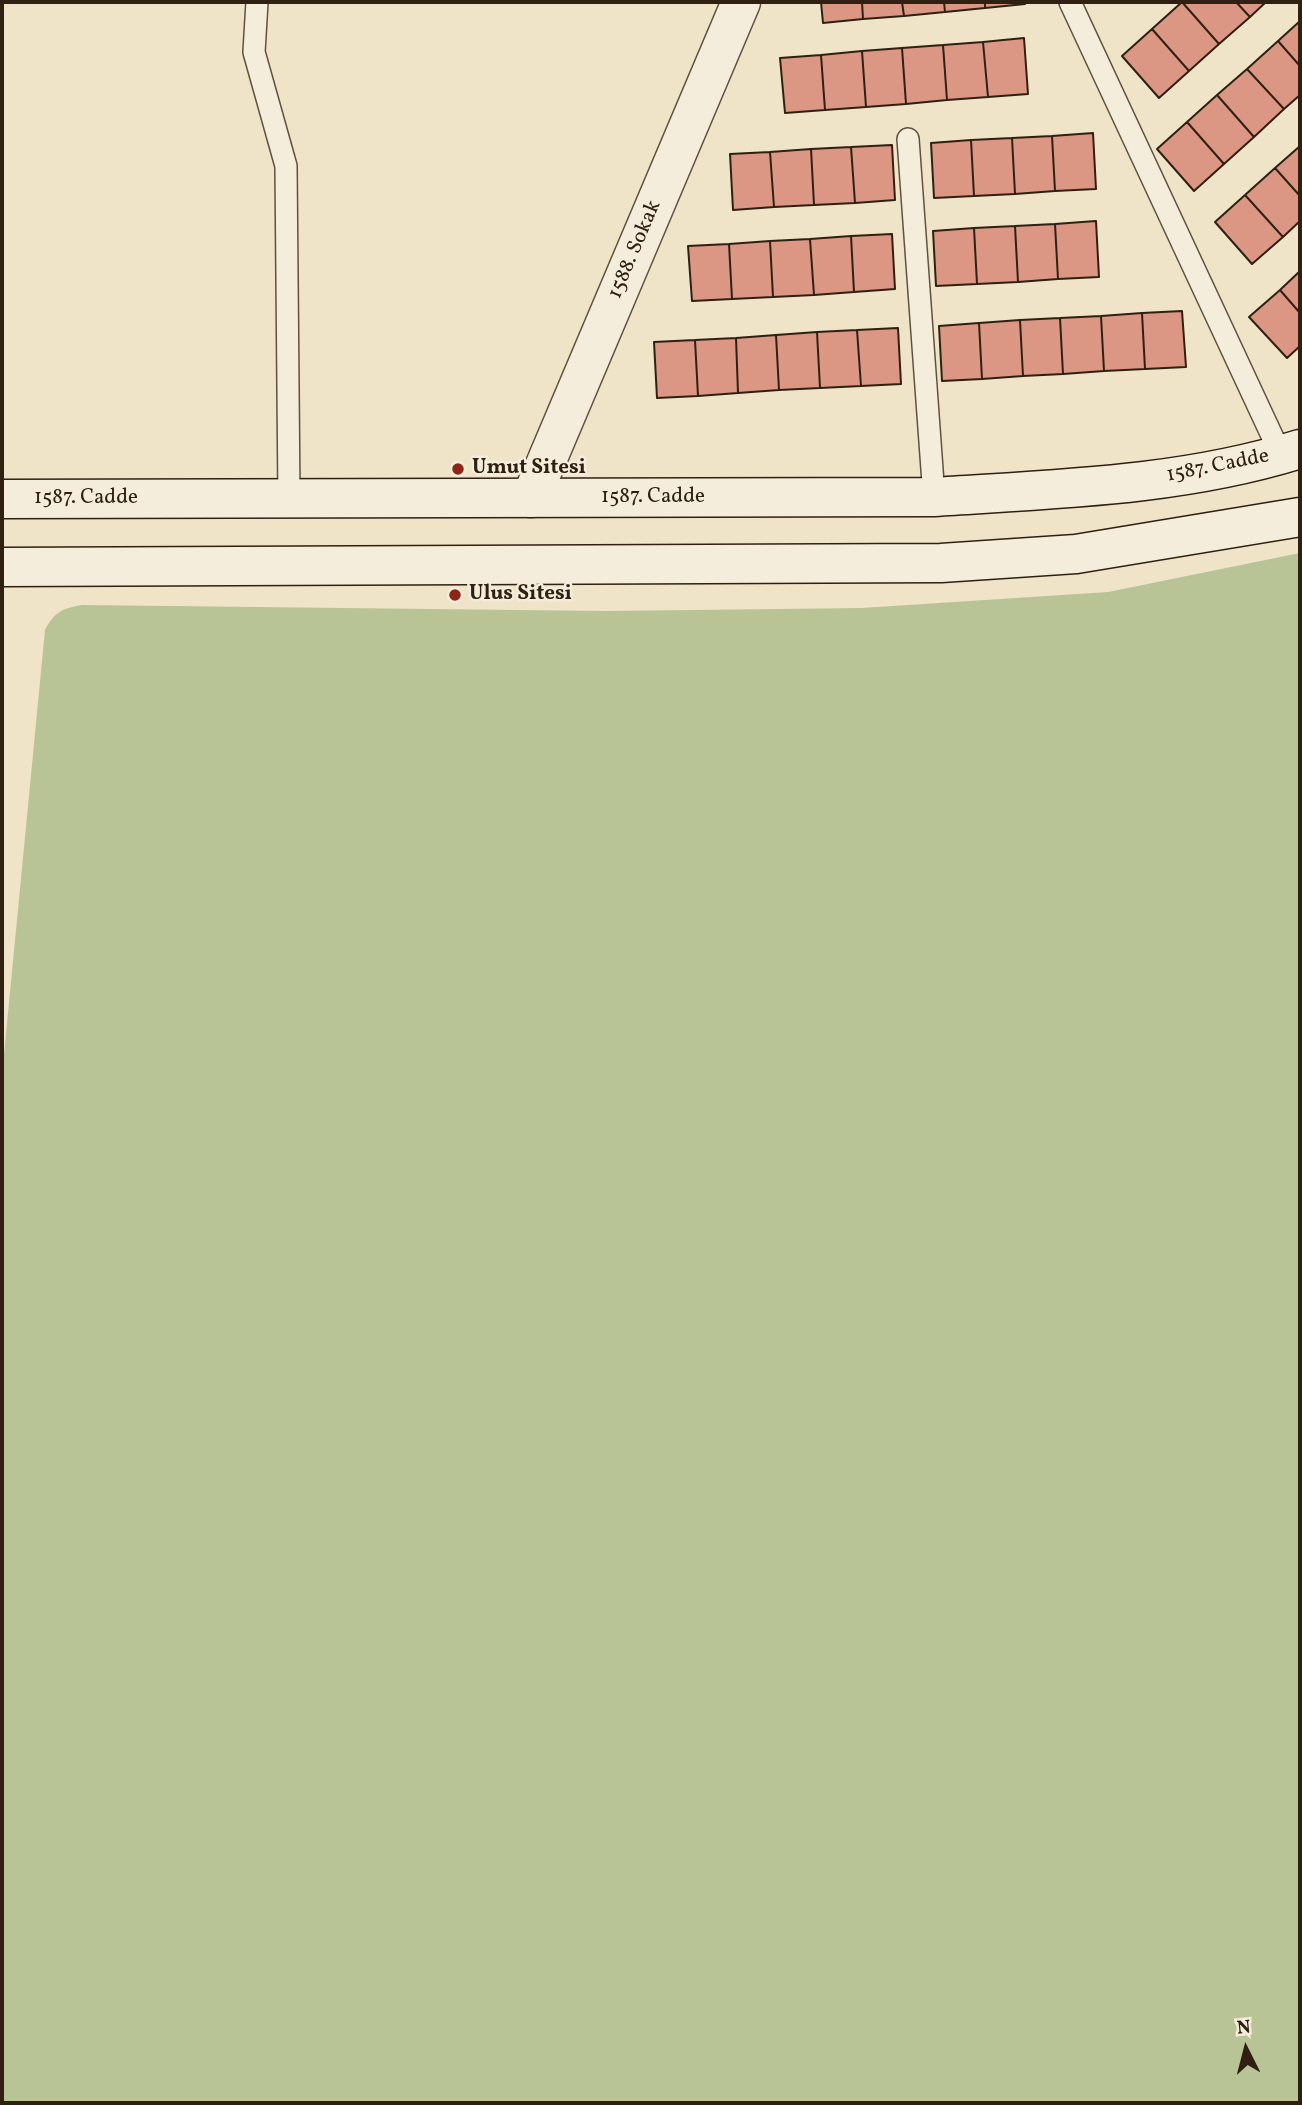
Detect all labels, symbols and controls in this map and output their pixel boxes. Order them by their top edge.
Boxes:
street label: 1588. Sokak [604,197,668,303]
street label: 1587. Cadde [1165,445,1271,489]
place label: Umut Sitesi [472,456,586,482]
marker: Umut Sitesi [450,461,466,477]
street label: 1587. Cadde [601,485,705,511]
street label: 1587. Cadde [34,486,138,512]
place label: Ulus Sitesi [469,582,572,608]
marker: Ulus Sitesi [447,587,463,603]
north arrow [1211,2014,1281,2084]
text: N [1236,2014,1252,2042]

